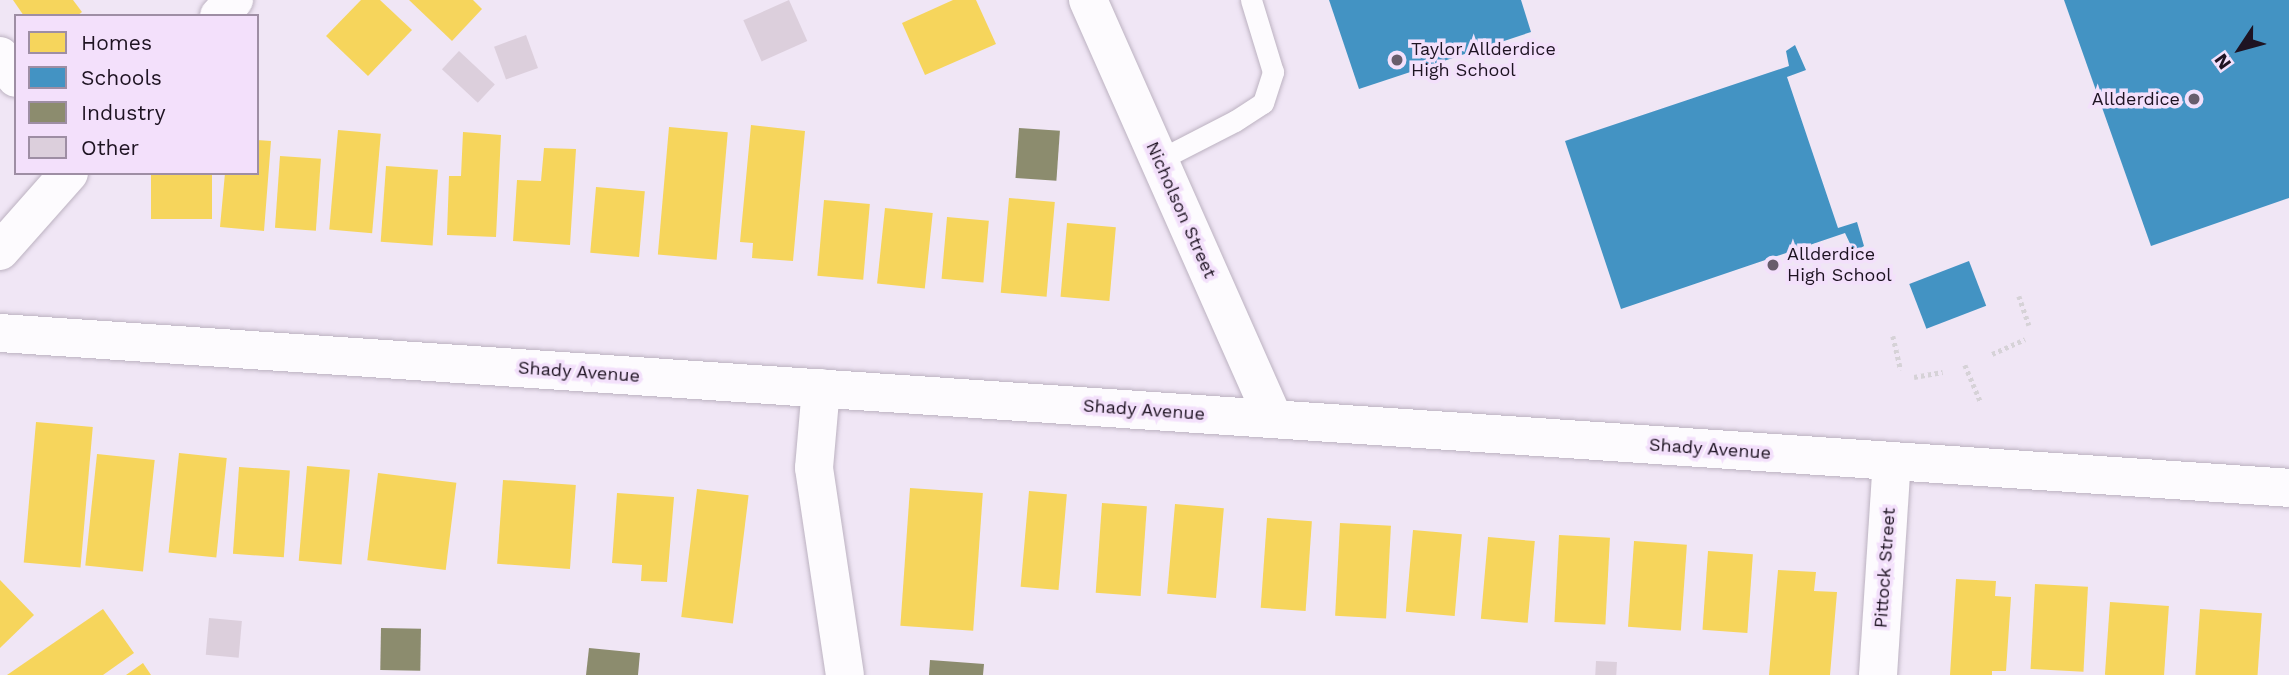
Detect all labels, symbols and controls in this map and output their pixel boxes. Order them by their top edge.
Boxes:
legend [14,14,259,175]
north arrow [2205,14,2275,84]
text: Homes [81,30,152,55]
place label: Taylor Allderdice High School [1411,39,1557,82]
text: N [2209,49,2236,74]
marker: Taylor Allderdice High School [1389,52,1405,68]
text: Schools [81,65,162,90]
place label: Allderdice [2092,88,2180,110]
marker: Allderdice [2186,91,2202,107]
text: Industry [81,100,166,125]
text: Other [81,135,139,160]
street label: Nicholson Street [1141,138,1221,282]
place label: Allderdice High School [1787,244,1892,286]
marker: Allderdice High School [1765,257,1781,273]
street label: Shady Avenue [517,357,641,387]
street label: Shady Avenue [1082,395,1206,425]
street label: Shady Avenue [1648,434,1772,464]
street label: Pittock Street [1870,507,1900,629]

